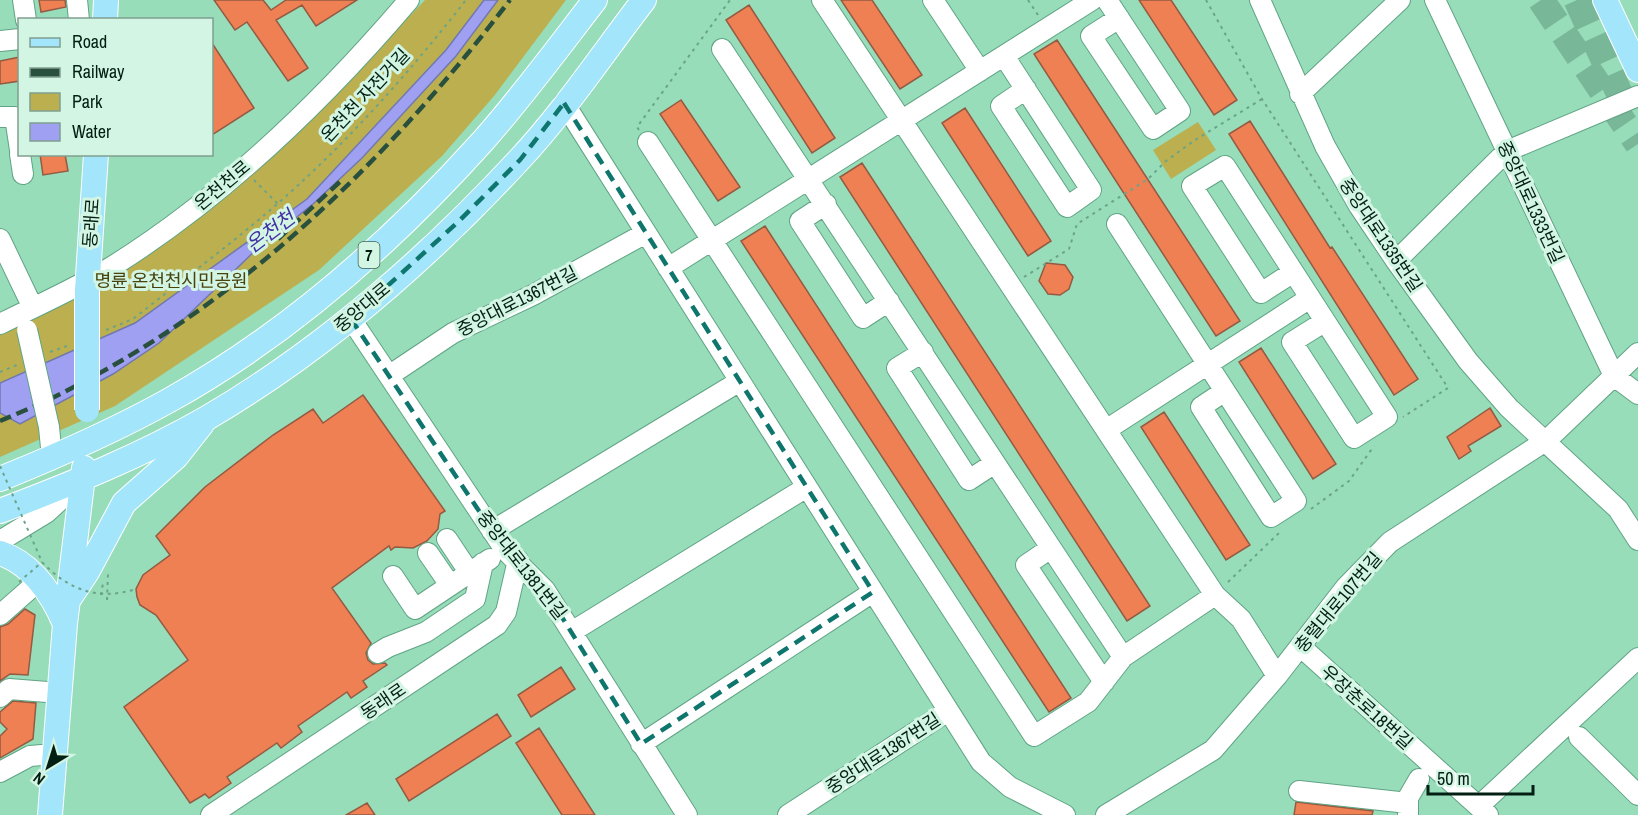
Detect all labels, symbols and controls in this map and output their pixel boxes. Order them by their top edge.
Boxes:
legend [18,18,213,156]
text: Road [72,29,107,54]
street label: 온천천 자전거길 [315,43,415,147]
text: Railway [72,59,125,84]
text: Park [72,89,103,114]
text: Water [72,119,111,144]
street label: 중앙대로1333번길 [1492,137,1570,267]
street label: 온천천로 [189,154,255,216]
street label: 중앙대로1335번길 [1334,173,1428,297]
street label: 동래로 [77,197,105,249]
water label: 온천천 [240,202,302,258]
road number: 7 [358,242,380,268]
street label: 중앙대로1367번길 [452,260,582,342]
park label: 명륜 온천천시민공원 [94,268,248,293]
street label: 중앙대로 [329,276,395,338]
street label: 중앙대로1381번길 [471,505,573,625]
street label: 충렬대로107번길 [1289,546,1387,658]
street label: 우장춘로18번길 [1316,659,1418,755]
street label: 동래로 [355,677,411,725]
street label: 중앙대로1367번길 [821,707,945,799]
north arrow [18,737,78,797]
scale bar [1428,758,1533,796]
text: 50 m [1437,766,1470,791]
text: N [28,767,49,790]

